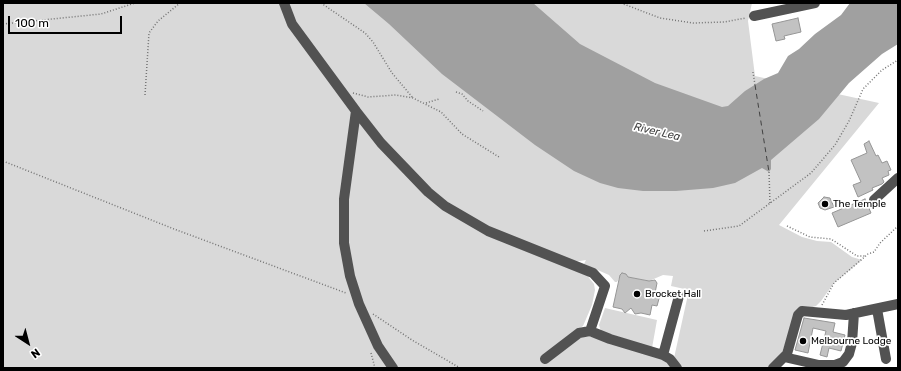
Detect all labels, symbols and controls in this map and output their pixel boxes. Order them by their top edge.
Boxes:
scale bar [10,8,124,34]
text: 100 m [15,16,49,30]
water label: River Lea [632,120,682,144]
place label: The Temple [833,198,886,210]
marker: The Temple [820,199,830,209]
place label: Brocket Hall [645,288,701,300]
marker: Brocket Hall [632,289,642,299]
north arrow [8,323,48,363]
place label: Melbourne Lodge [811,335,891,347]
marker: Melbourne Lodge [798,336,808,346]
text: N [28,346,42,361]

